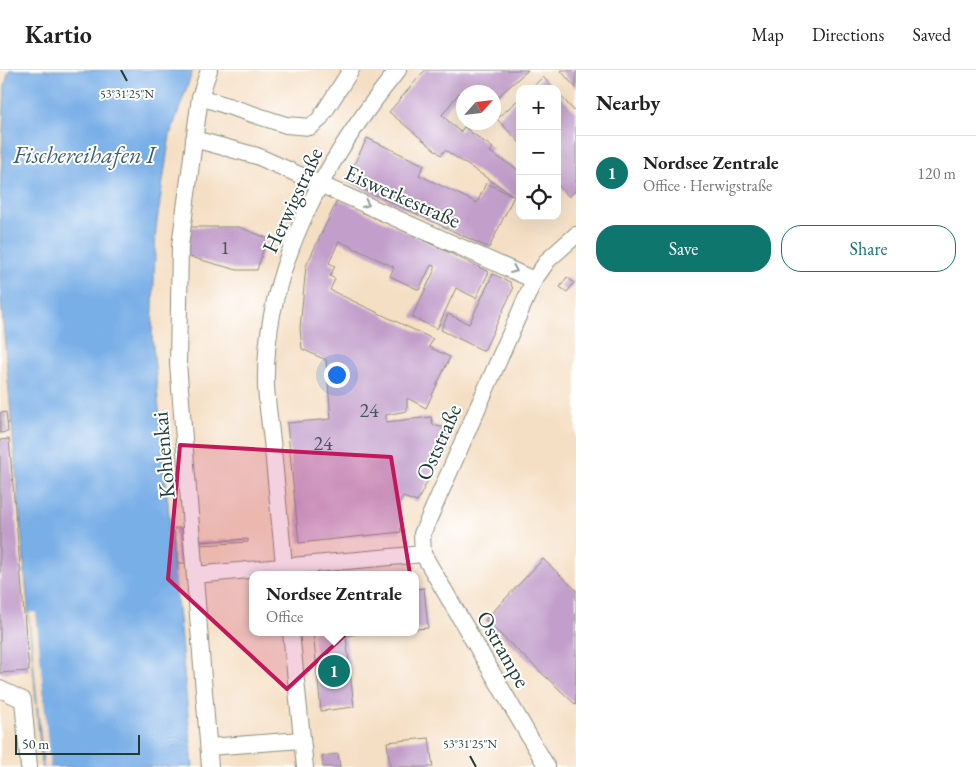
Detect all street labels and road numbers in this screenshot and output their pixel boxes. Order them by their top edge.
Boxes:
street label: Herwigstraße [255,142,330,258]
street label: Eiswerkestraße [340,158,466,235]
street label: Oststraße [409,399,468,485]
street label: Kohlenkai [145,410,182,499]
street label: Ostrampe [470,606,537,693]

